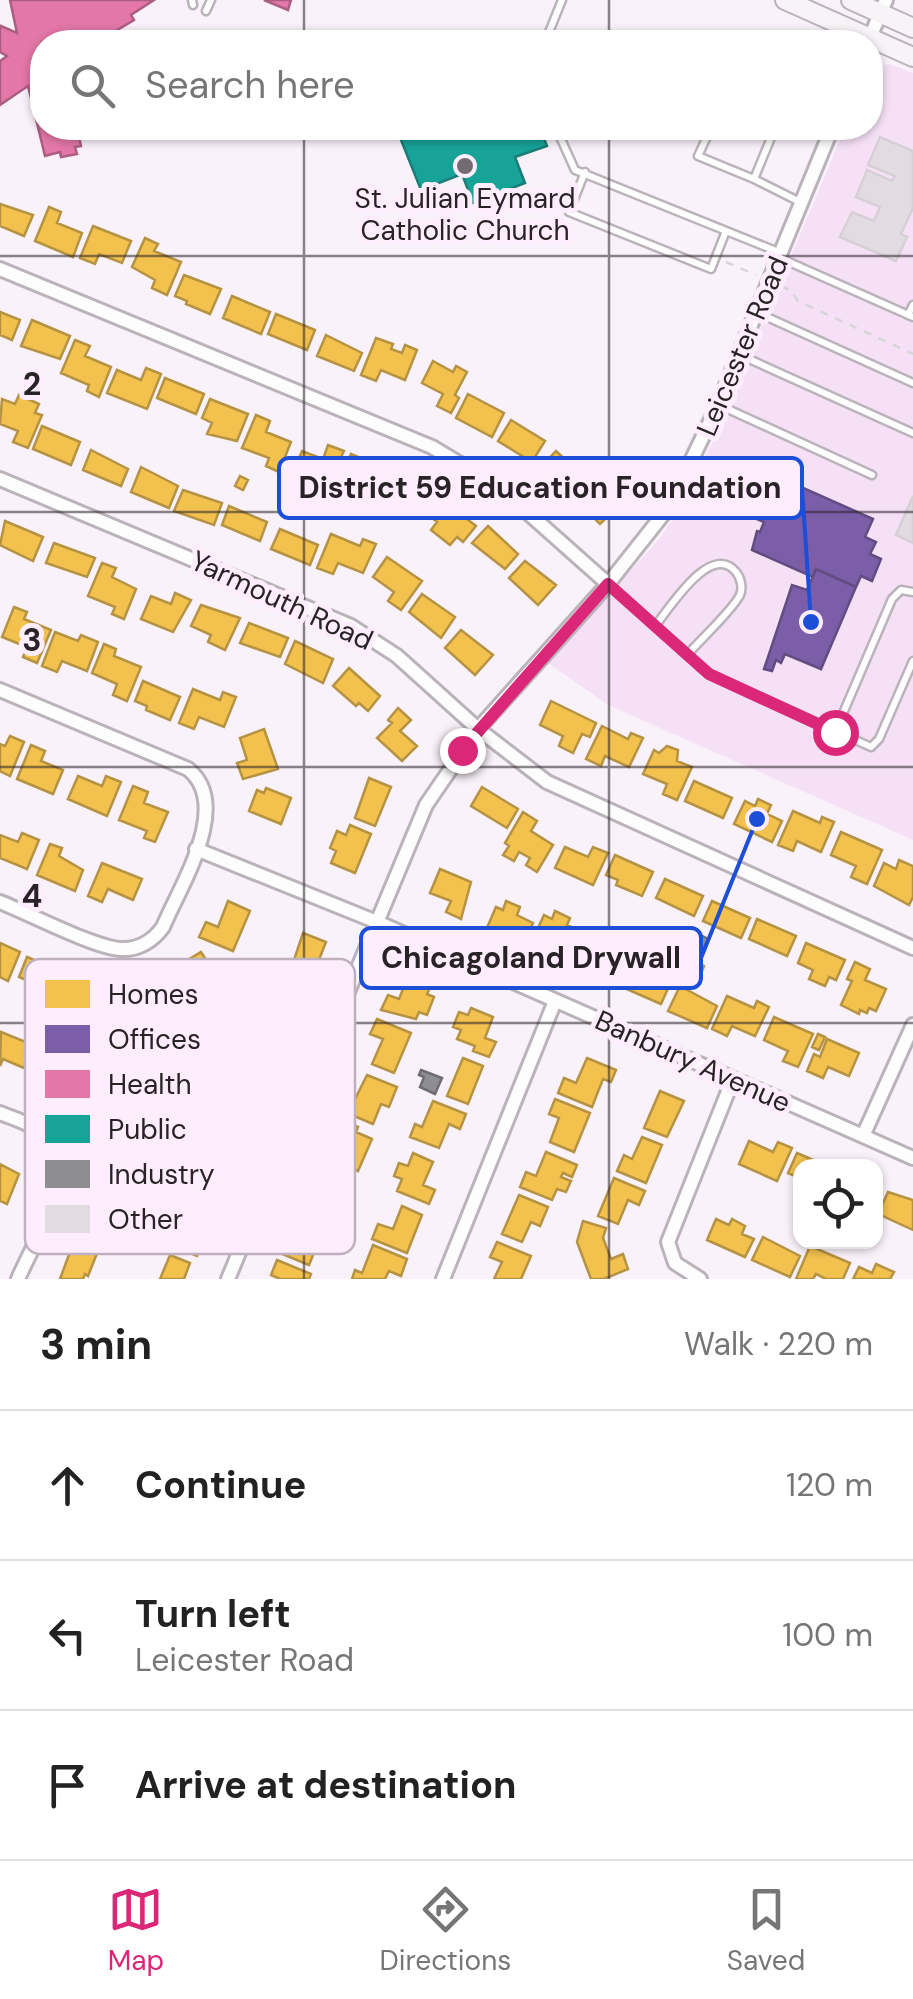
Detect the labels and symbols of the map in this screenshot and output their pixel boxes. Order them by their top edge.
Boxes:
marker: St. Julian Eymard Catholic Church [454,155,476,177]
place label: St. Julian Eymard Catholic Church [355,180,575,249]
street label: Leicester Road [688,251,797,442]
text: 2 [23,363,41,405]
callout: District 59 Education Foundation [279,458,802,518]
text: District 59 Education Foundation [298,468,782,507]
street label: Yarmouth Road [185,542,379,659]
text: 3 [22,619,42,661]
route start [813,710,859,756]
route end [440,728,486,774]
text: 4 [22,875,42,917]
callout: Chicagoland Drywall [361,928,701,988]
text: Chicagoland Drywall [381,938,681,977]
legend [25,959,355,1254]
text: Homes [108,976,199,1013]
street label: Banbury Avenue [589,1002,796,1121]
text: Offices [108,1021,201,1058]
text: Health [108,1066,192,1103]
text: Public [108,1111,187,1148]
text: Industry [108,1156,215,1193]
text: Other [108,1201,183,1238]

